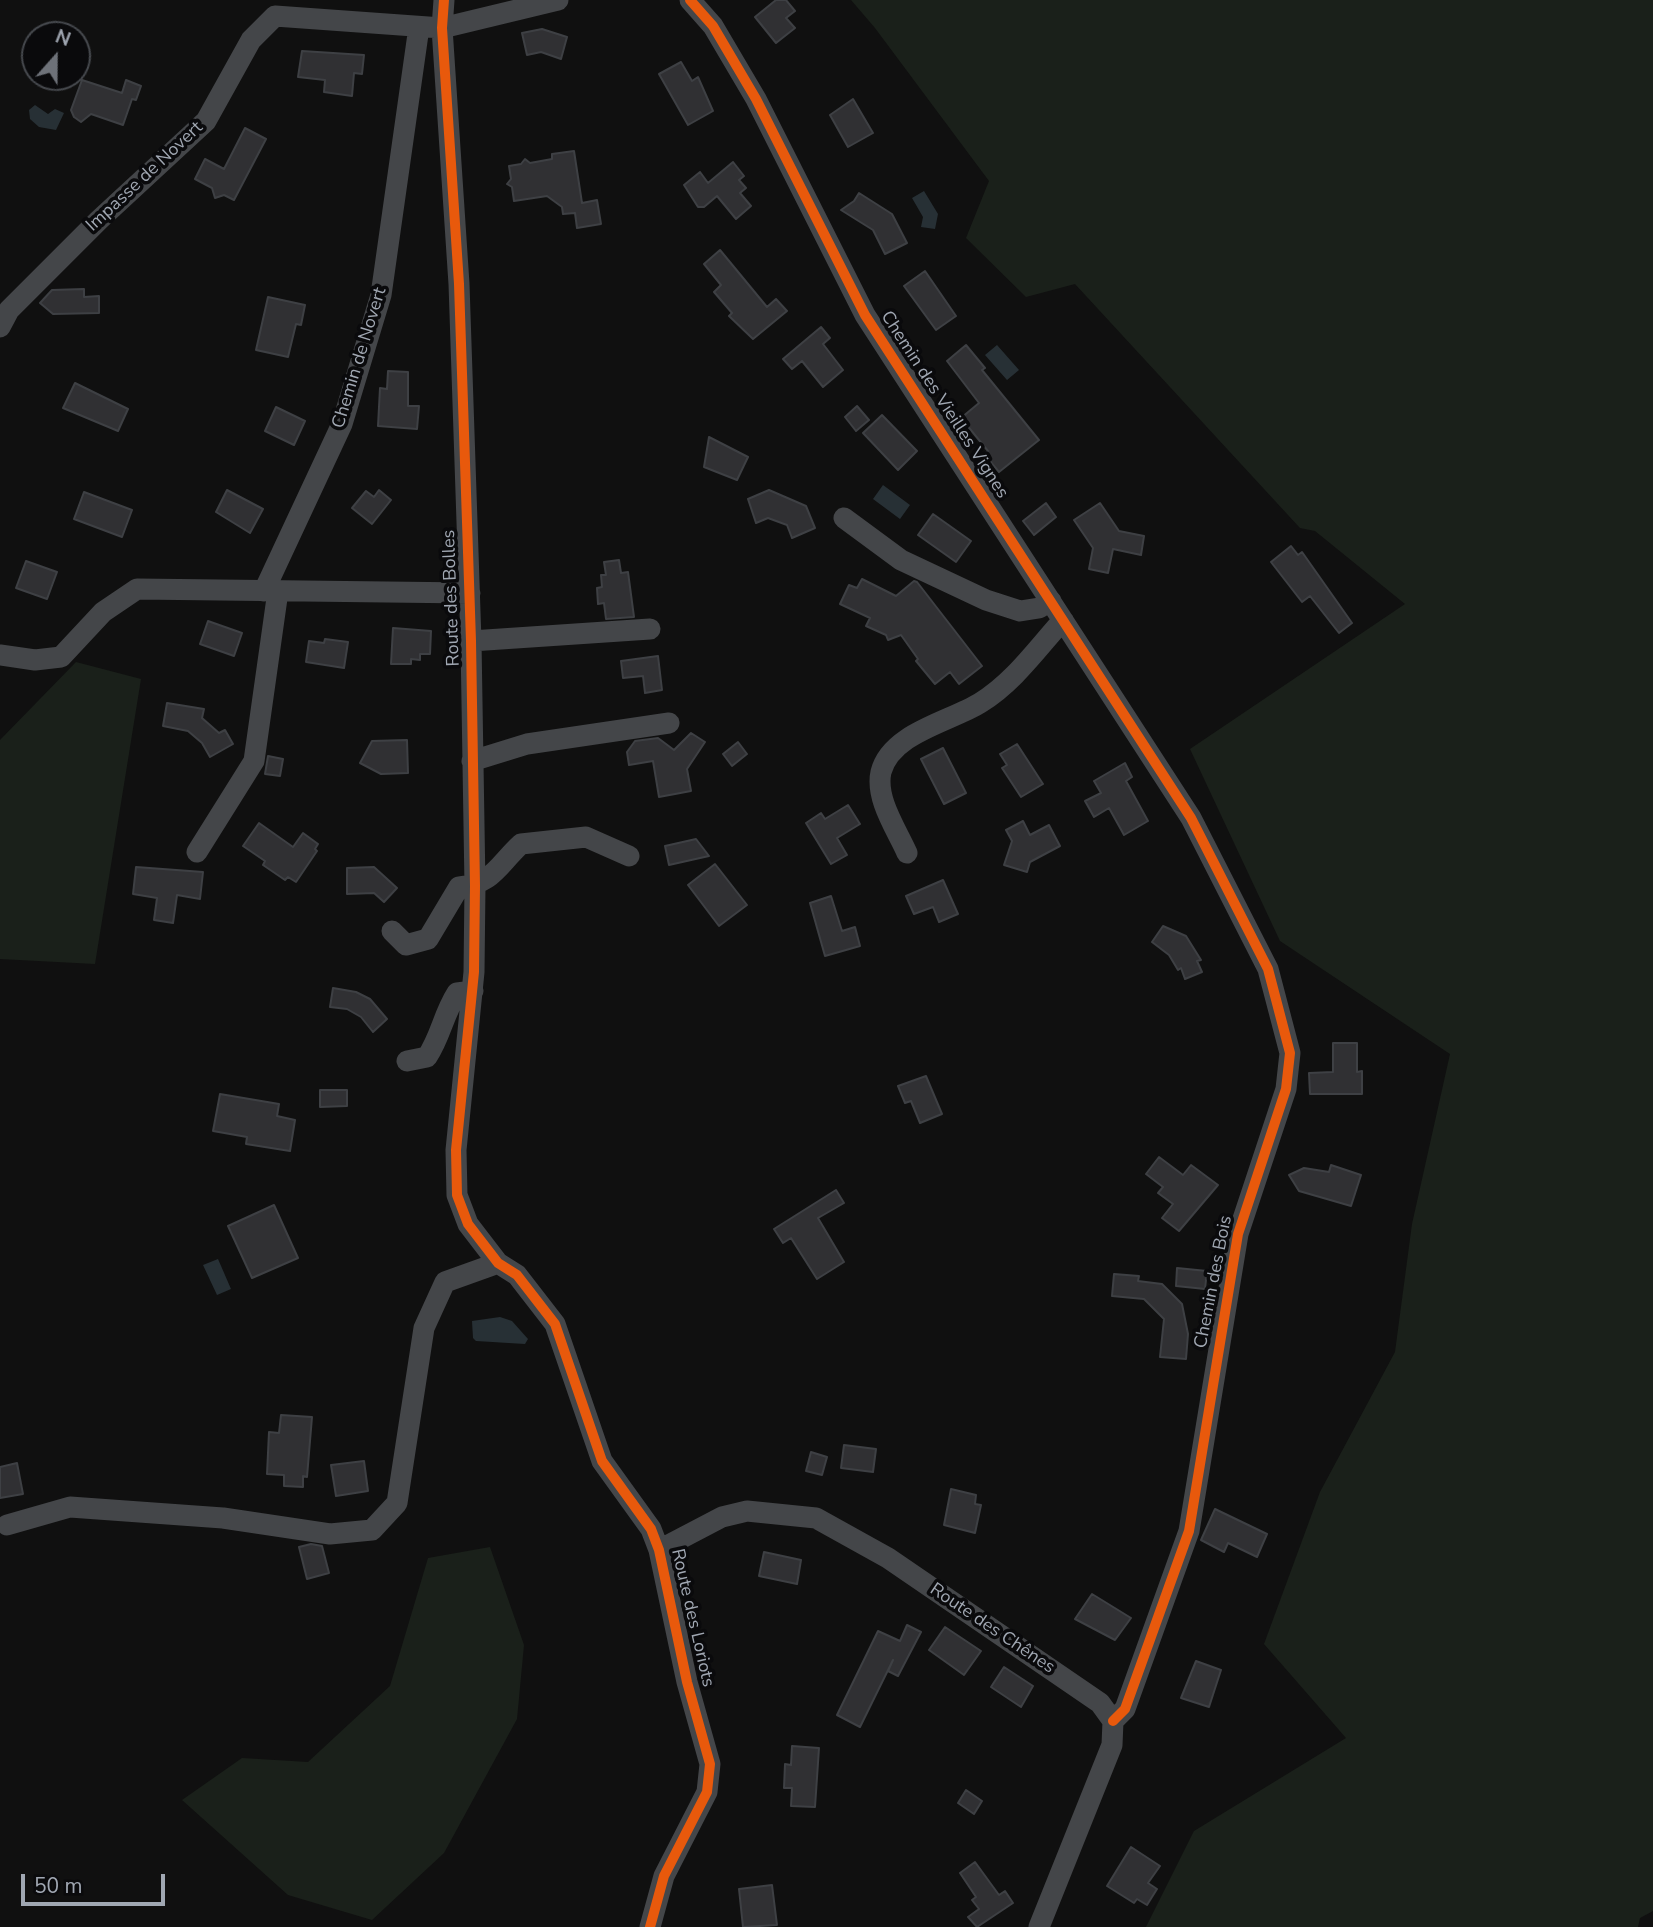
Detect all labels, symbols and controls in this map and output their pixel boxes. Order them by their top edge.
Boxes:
north arrow [21,21,91,91]
text: N [52,24,74,53]
street label: Impasse de Novert [82,117,208,237]
street label: Chemin de Novert [328,285,392,431]
street label: Chemin des Vieilles Vignes [875,307,1013,503]
street label: Route des Bolles [439,529,465,667]
street label: Chemin des Bois [1191,1214,1237,1350]
street label: Route des Loriots [666,1547,718,1689]
street label: Route des Chênes [925,1579,1059,1679]
scale bar [24,1860,168,1904]
text: 50 m [34,1872,83,1900]

